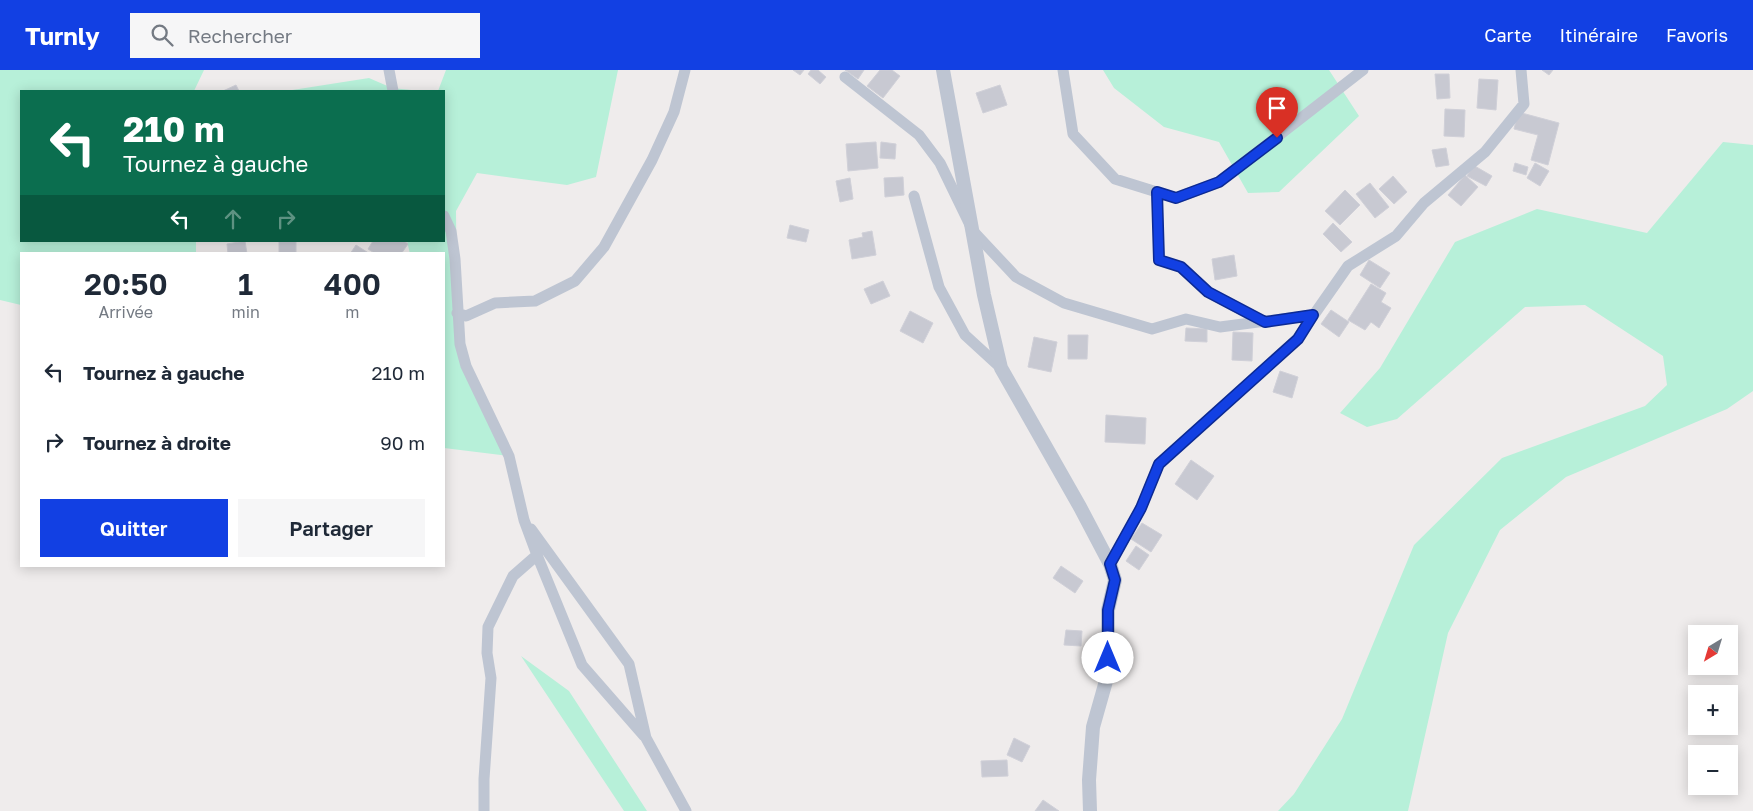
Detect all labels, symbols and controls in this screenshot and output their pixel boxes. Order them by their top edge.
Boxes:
search box [130,13,480,58]
text: Turnly [25,21,100,50]
icon: search [148,21,176,49]
text: Rechercher [188,24,292,47]
text: Carte [1484,24,1532,46]
text: Itinéraire [1560,24,1638,46]
text: Favoris [1666,24,1728,46]
pin [1256,87,1298,138]
icon: arrive [1263,94,1291,122]
text: 210 m [123,108,225,150]
icon: left [40,110,105,175]
text: Tournez à gauche [123,150,308,177]
icon: left [166,205,194,233]
icon: ahead [219,205,247,233]
icon: right [272,205,300,233]
text: 20:50 [84,266,168,302]
text: 1 [238,266,253,302]
text: 400 [324,266,381,302]
text: Arrivée [98,302,153,322]
text: min [232,302,260,322]
text: m [345,302,359,322]
icon: left [40,358,68,386]
text: Tournez à gauche [83,361,244,384]
text: 210 m [371,361,425,384]
icon: right [40,428,68,456]
text: Tournez à droite [83,431,231,454]
text: 90 m [380,431,425,454]
button: Quitter [40,499,228,557]
button: Partager [238,499,425,557]
north arrow [1688,625,1738,675]
map controls [1688,625,1738,795]
position arrow [1081,631,1133,683]
button: + [1688,685,1738,735]
button: − [1688,745,1738,795]

